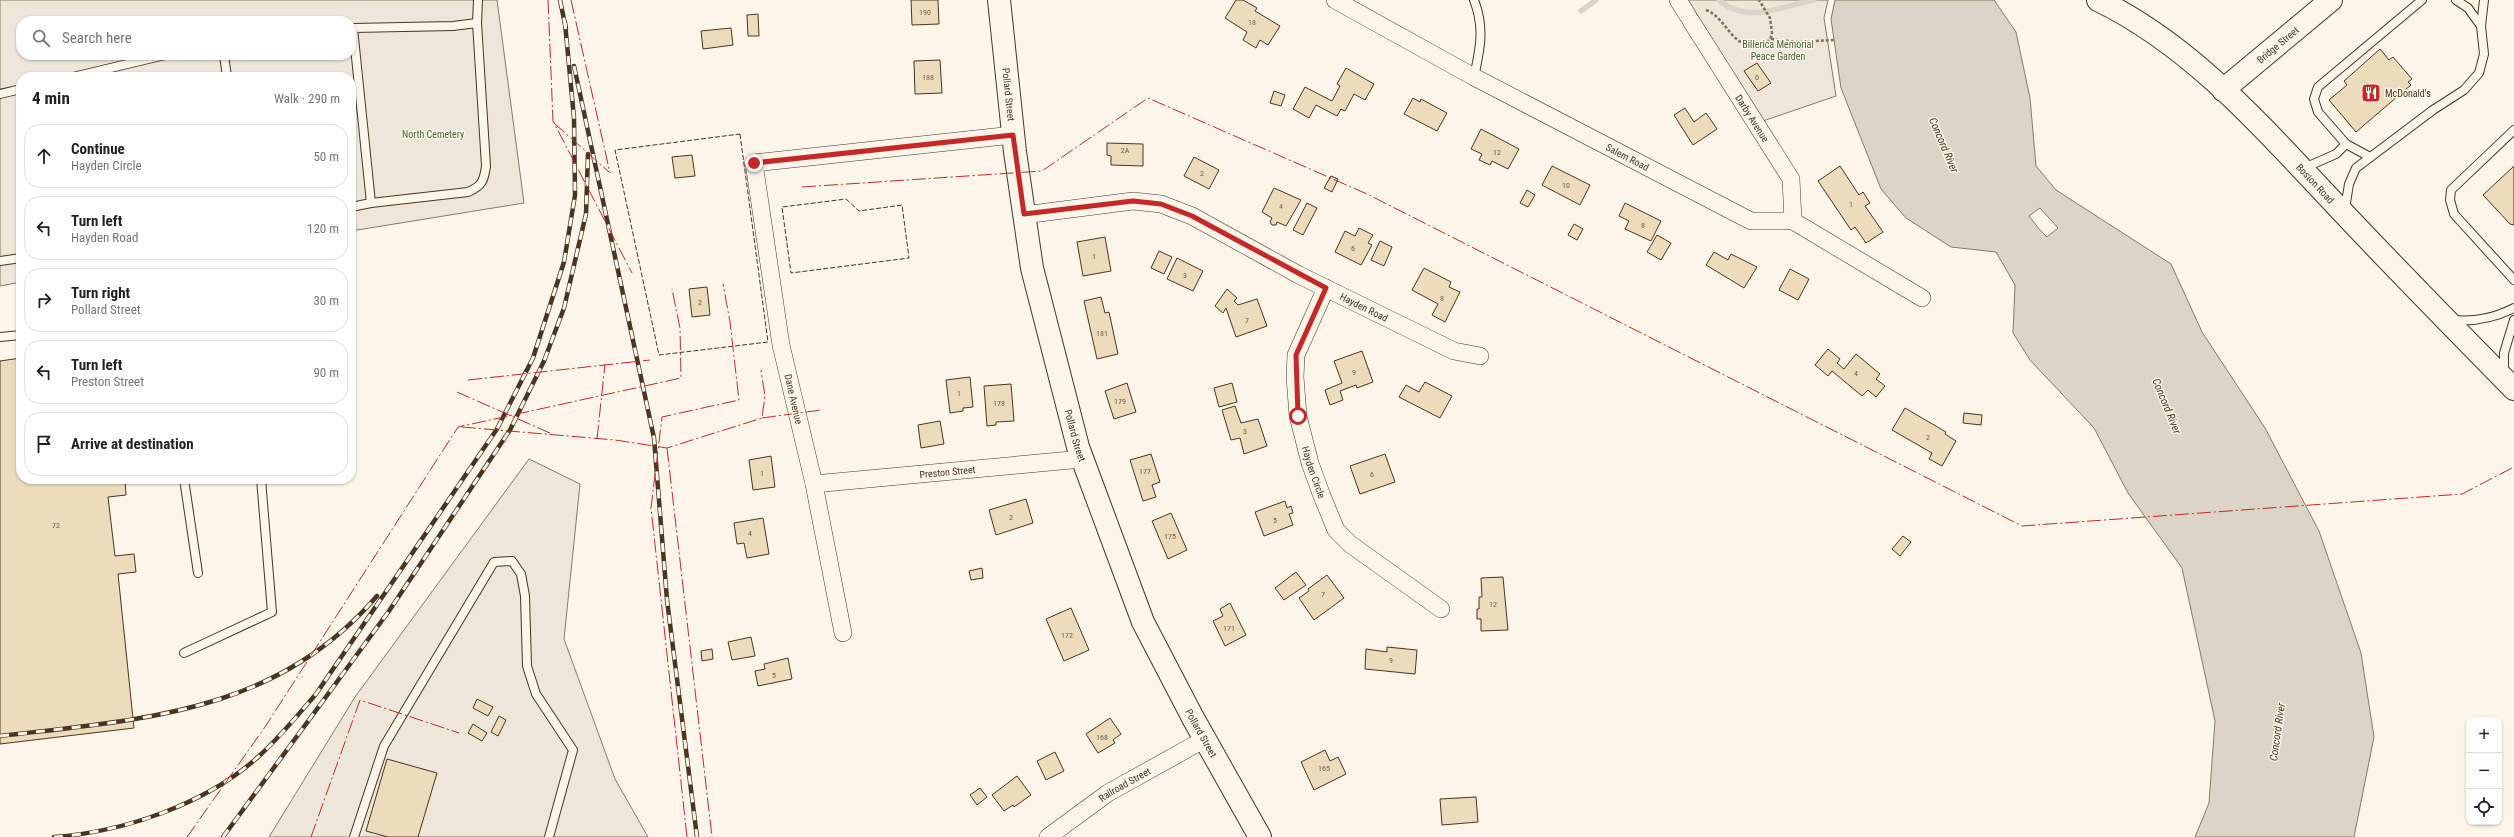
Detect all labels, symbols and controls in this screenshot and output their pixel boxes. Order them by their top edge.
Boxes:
house number: 190 [919,8,931,17]
search box [16,16,356,60]
house number: 18 [1248,18,1256,27]
street label: Bridge Street [2255,24,2301,66]
icon: search [30,27,52,49]
text: Search here [62,29,132,47]
park label: Billerica Memorial Peace Garden [1742,39,1814,62]
street label: Pollard Street [1000,67,1017,122]
house number: 188 [922,73,934,82]
house number: 0 [1755,73,1759,82]
restaurant icon: McDonald's [2360,82,2382,104]
text: 4 min [32,88,70,108]
place label: McDonald's [2385,88,2431,99]
text: Walk · 290 m [274,91,340,106]
street label: Darby Avenue [1733,93,1771,144]
water label: Concord River [1926,116,1961,175]
park label: North Cemetery [402,129,464,140]
text: Continue [71,140,125,158]
street label: Salem Road [1604,142,1651,173]
icon: ahead [33,145,55,167]
house number: 2A [1121,146,1130,155]
house number: 12 [1493,148,1501,157]
text: 50 m [313,149,339,164]
route end [745,154,763,172]
text: Hayden Circle [71,158,142,173]
street label: Boston Road [2294,162,2336,206]
house number: 2 [1200,169,1204,178]
house number: 10 [1562,181,1570,190]
house number: 1 [1849,200,1853,209]
house number: 4 [1279,202,1283,211]
text: Turn left [71,212,122,230]
icon: left [33,217,55,239]
text: 120 m [307,221,339,236]
house number: 8 [1641,221,1645,230]
text: Hayden Road [71,230,138,245]
house number: 6 [1351,244,1355,253]
house number: 1 [1092,252,1096,261]
house number: 3 [1183,271,1187,280]
text: Turn right [71,284,130,302]
icon: right [33,289,55,311]
street label: Hayden Road [1338,291,1390,324]
text: 30 m [313,293,339,308]
house number: 8 [1440,294,1444,303]
house number: 2 [698,298,702,307]
text: Pollard Street [71,302,141,317]
house number: 7 [1245,316,1249,325]
house number: 181 [1096,329,1108,338]
text: Turn left [71,356,122,374]
icon: left [33,361,55,383]
text: 90 m [313,365,339,380]
house number: 9 [1352,368,1356,377]
house number: 4 [1854,369,1858,378]
street label: Dane Avenue [782,373,805,426]
text: Preston Street [71,374,144,389]
water label: Concord River [2150,377,2184,437]
house number: 1 [957,389,961,398]
house number: 179 [1114,397,1126,406]
house number: 178 [993,399,1005,408]
route start [1289,407,1307,425]
street label: Pollard Street [1063,408,1088,463]
house number: 3 [1243,427,1247,436]
icon: arrive [33,433,55,455]
house number: 2 [1926,433,1930,442]
text: Arrive at destination [71,435,194,453]
street label: Hayden Circle [1300,445,1327,500]
street label: Preston Street [919,464,976,480]
house number: 177 [1139,467,1151,476]
house number: 1 [760,469,764,478]
house number: 6 [1370,470,1374,479]
house number: 2 [1009,513,1013,522]
house number: 5 [1273,516,1277,525]
house number: 72 [52,521,60,530]
house number: 4 [748,529,752,538]
house number: 175 [1164,532,1176,541]
house number: 7 [1321,590,1325,599]
house number: 12 [1489,600,1497,609]
house number: 171 [1223,624,1235,633]
house number: 172 [1061,631,1073,640]
house number: 9 [1389,656,1393,665]
house number: 5 [772,671,776,680]
water label: Concord River [2267,701,2288,762]
street label: Pollard Street [1183,707,1219,759]
map controls [2466,717,2502,825]
button: + [2466,717,2502,753]
house number: 168 [1096,733,1108,742]
button: − [2466,753,2502,789]
house number: 165 [1318,764,1330,773]
street label: Railroad Street [1097,765,1153,804]
button: locate [2466,789,2502,825]

